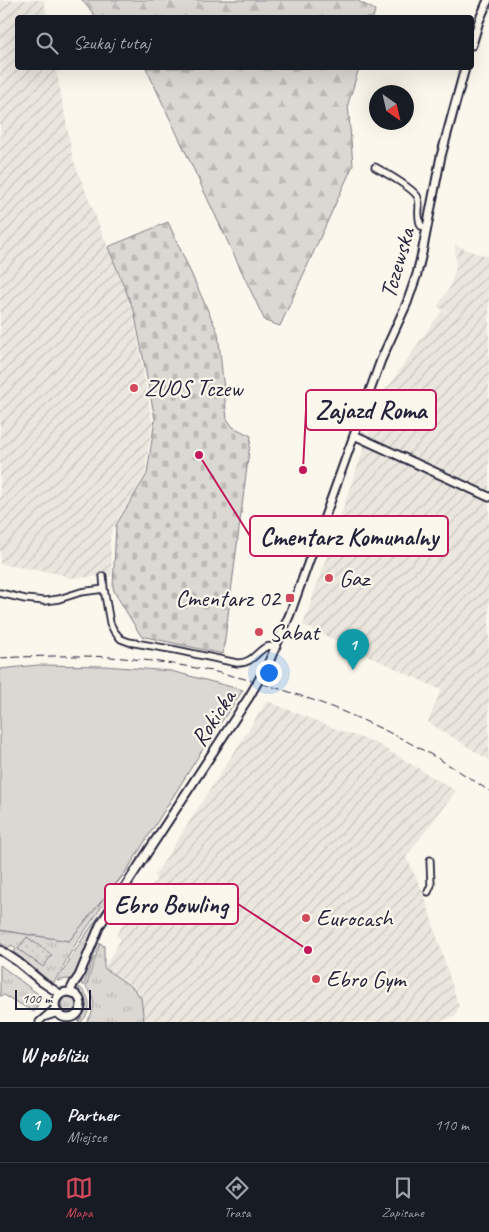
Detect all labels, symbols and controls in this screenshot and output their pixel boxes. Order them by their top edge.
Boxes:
search box [15,15,474,70]
icon: search [33,29,61,57]
text: Szukaj tutaj [73,31,150,55]
north arrow [369,85,414,130]
street label: Tczewska [373,223,422,302]
place label: ZUOS Tczew [144,373,244,403]
marker: ZUOS Tczew [128,382,140,394]
callout: Zajazd Roma [306,390,436,430]
text: Zajazd Roma [315,394,428,426]
callout: Cmentarz Komunalny [250,516,448,556]
text: Cmentarz Komunalny [260,521,440,553]
place label: Gaz [339,563,371,593]
marker: Gaz [323,572,335,584]
place label: Cmentarz 02 [175,583,282,613]
marker: Cmentarz 02 [284,592,296,604]
place label: Sabat [269,617,321,647]
marker: Sabat [253,626,265,638]
pin: 1 [337,629,369,670]
your location [256,660,282,686]
street label: Rokicka [184,682,243,752]
callout: Ebro Bowling [105,884,238,924]
text: Ebro Bowling [114,889,230,921]
place label: Eurocash [316,903,394,933]
marker: Eurocash [300,912,312,924]
place label: Ebro Gym [326,964,408,994]
marker: Ebro Gym [310,973,322,985]
scale bar [15,987,91,1010]
text: 100 m [22,990,52,1007]
text: W pobliżu [20,1042,87,1068]
text: Partner [67,1103,119,1127]
text: 1 [32,1115,40,1135]
text: 110 m [435,1115,469,1135]
text: Miejsce [67,1127,107,1147]
tab: Mapa [65,1174,93,1221]
tab: Trasa [223,1174,251,1221]
tab: Zapisane [381,1174,424,1221]

